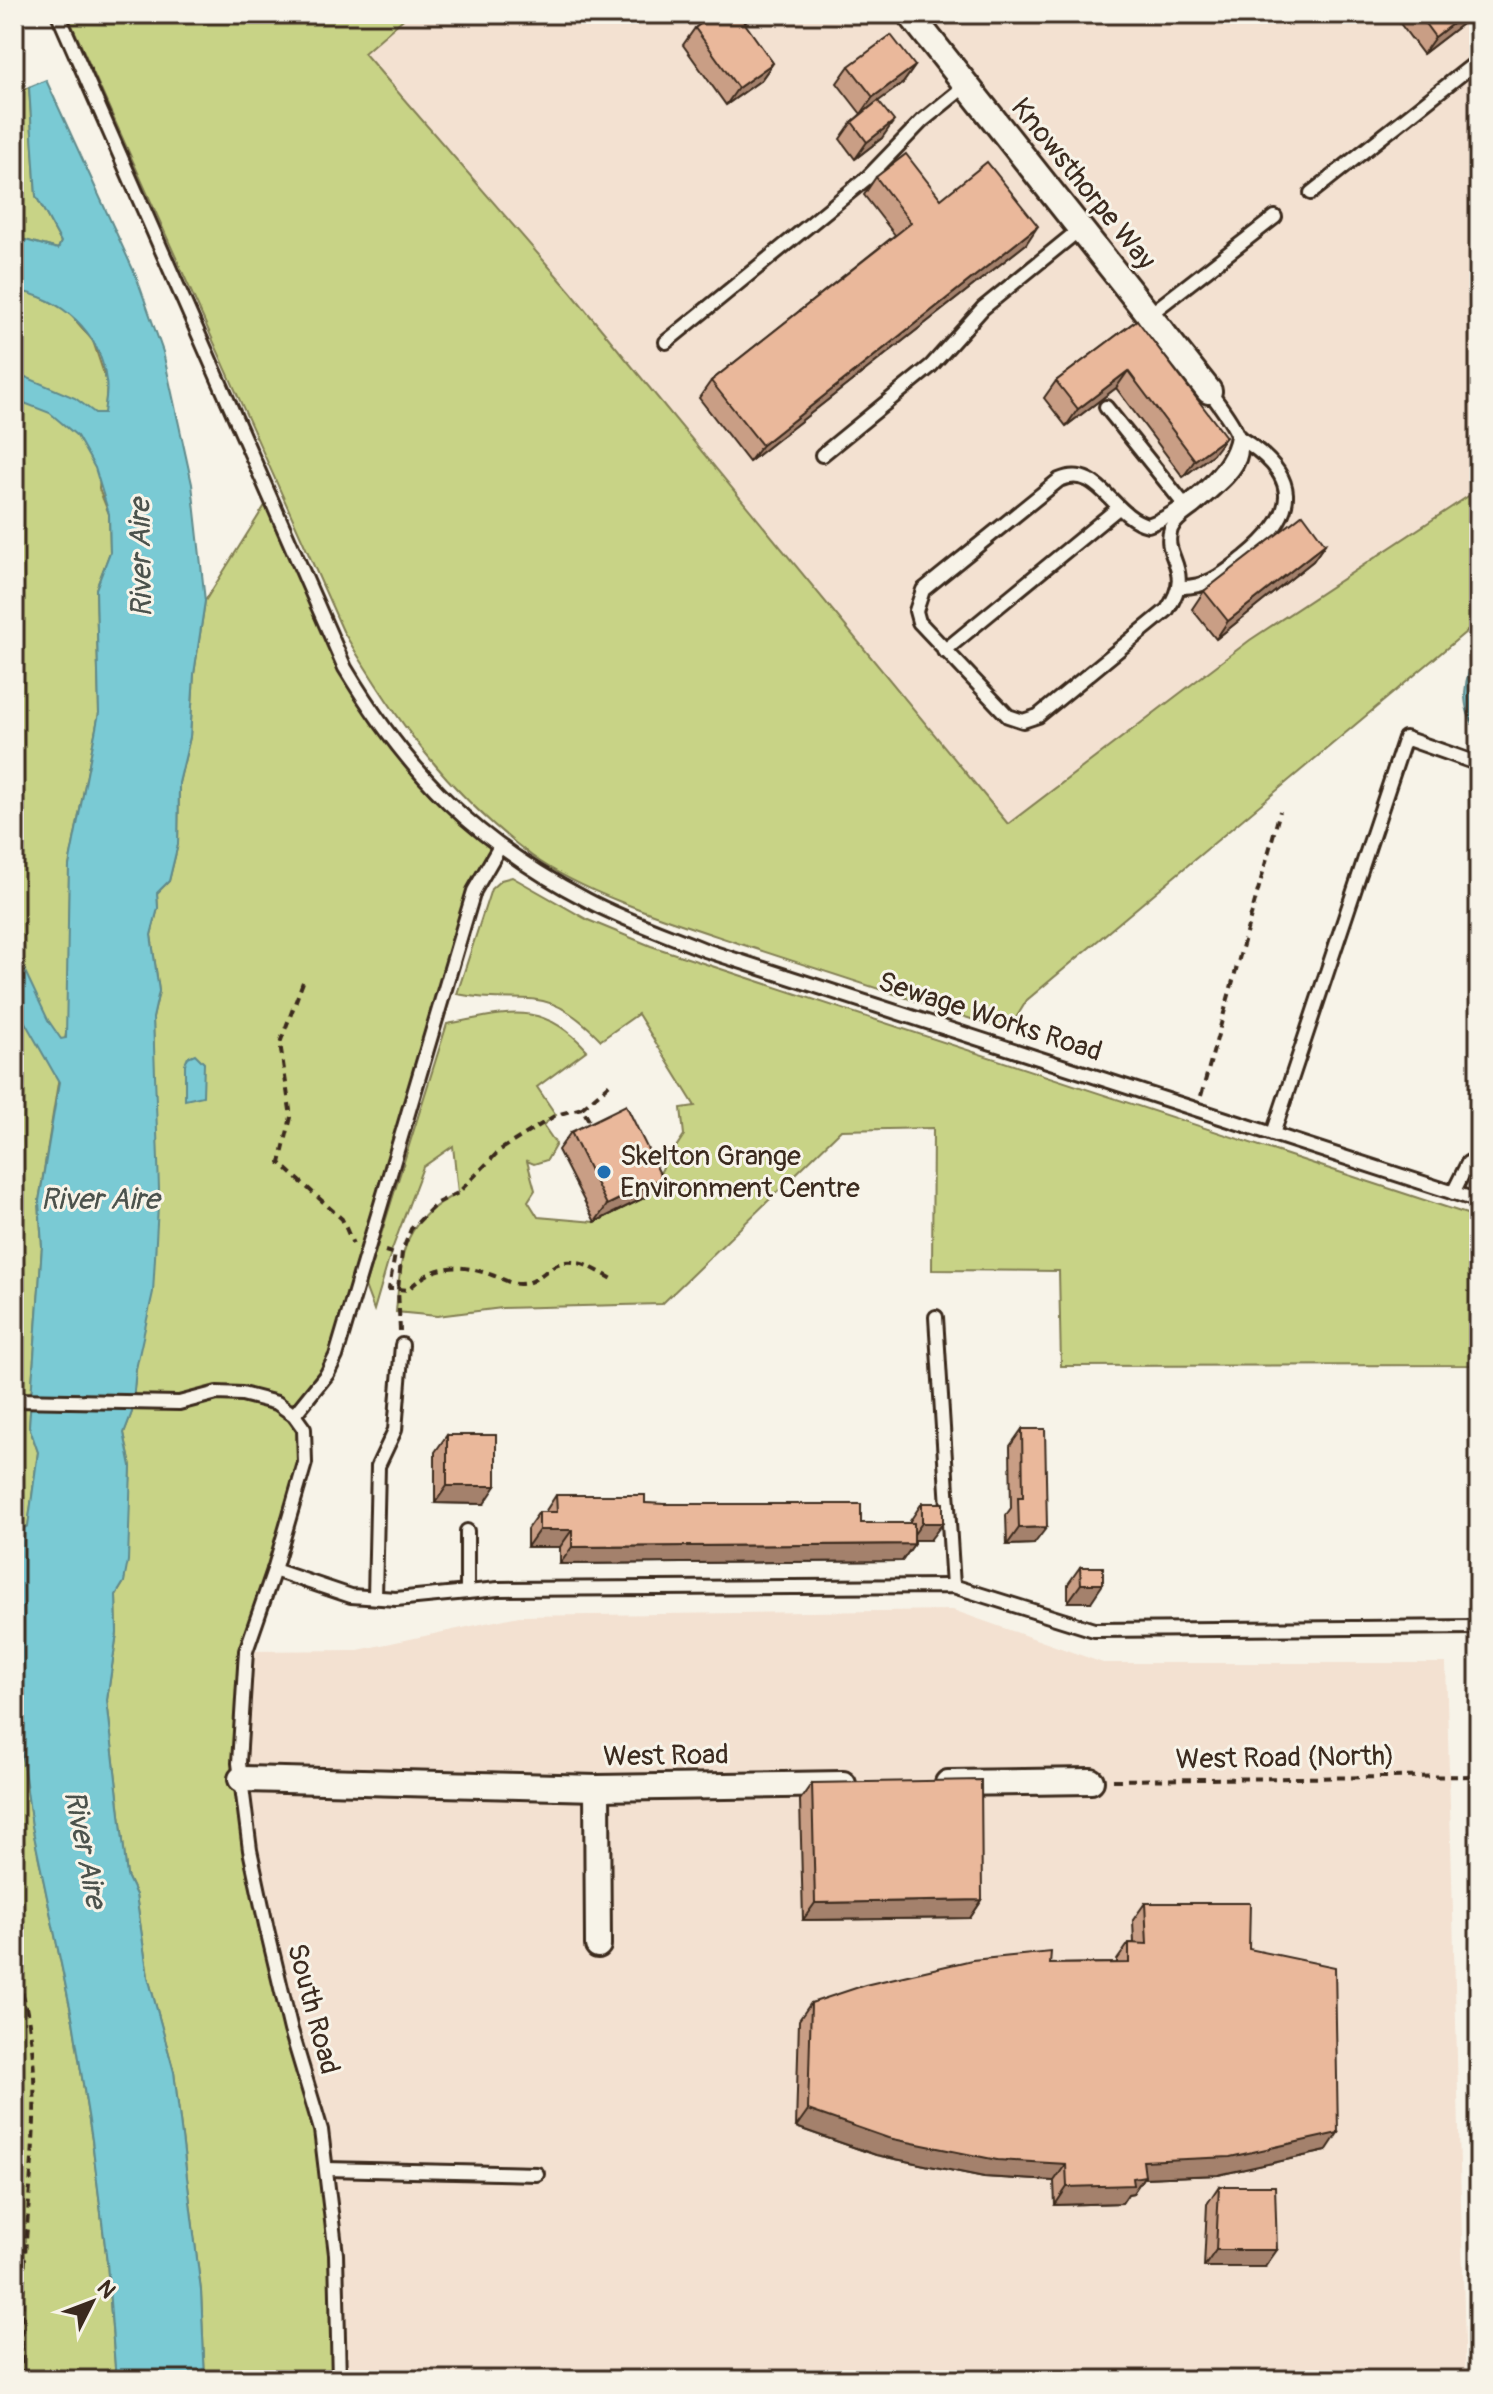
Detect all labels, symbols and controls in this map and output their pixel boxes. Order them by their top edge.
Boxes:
street label: Knowsthorpe Way [1003,91,1163,277]
water label: River Aire [121,495,161,618]
street label: Sewage Works Road [874,964,1106,1070]
place label: Skelton Grange Environment Centre [620,1139,860,1206]
marker: Skelton Grange Environment Centre [595,1163,613,1181]
water label: River Aire [41,1181,163,1218]
street label: West Road [603,1737,729,1775]
street label: West Road (North) [1175,1739,1395,1777]
water label: River Aire [56,1787,115,1914]
street label: South Road [279,1940,347,2078]
north arrow [52,2262,132,2342]
text: N [91,2274,122,2304]

